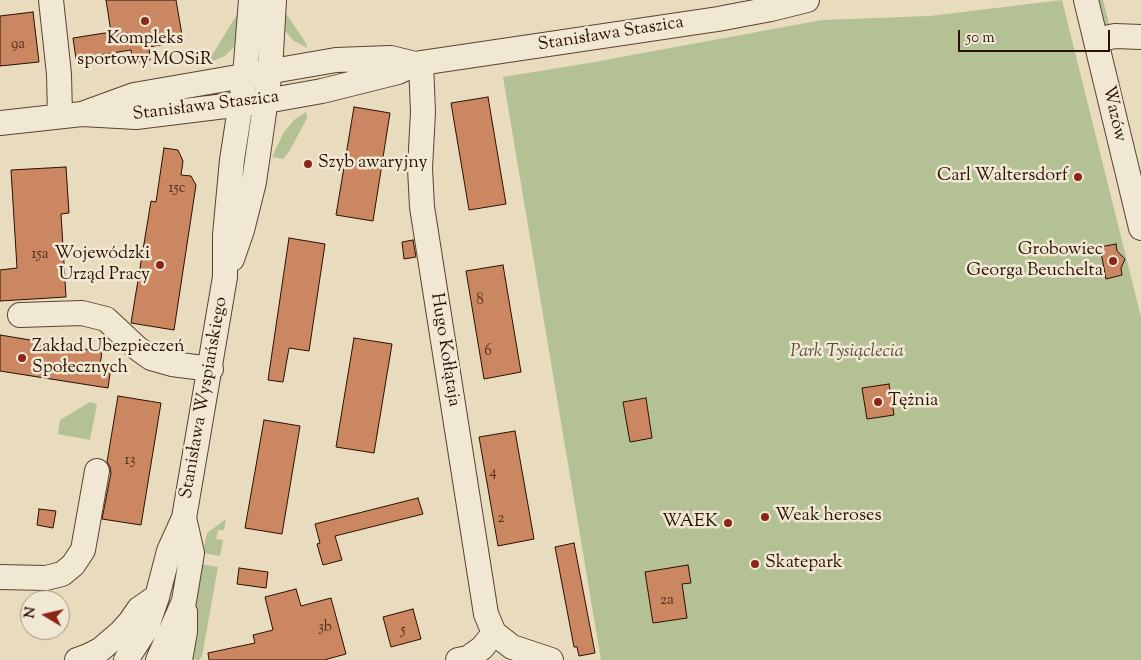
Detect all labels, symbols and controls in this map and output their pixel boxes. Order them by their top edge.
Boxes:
street label: Stanisława Staszica [537,13,685,57]
marker: Kompleks sportowy MOSiR [139,15,151,27]
scale bar [961,20,1114,52]
text: 50 m [966,28,995,49]
place label: Kompleks sportowy MOSiR [77,29,213,72]
house number: 9a [11,36,25,54]
street label: Wazów [1096,84,1130,144]
street label: Stanisława Staszica [132,87,280,127]
place label: Szyb awaryjny [318,153,427,175]
marker: Szyb awaryjny [302,158,314,170]
place label: Carl Waltersdorf [937,166,1068,188]
marker: Carl Waltersdorf [1072,171,1084,183]
house number: 15c [168,180,186,198]
place label: Grobowiec Georga Beuchelta [966,240,1103,282]
place label: Wojewódzki Urząd Pracy [54,244,150,286]
house number: 15a [31,246,49,264]
marker: Grobowiec Georga Beuchelta [1107,255,1119,267]
marker: Wojewódzki Urząd Pracy [154,259,166,271]
street label: Hugo Kołłątaja [424,292,464,408]
house number: 8 [476,292,484,310]
street label: Stanisława Wyspiańskiego [177,295,233,501]
place label: Zakład Ubezpieczeń Społecznych [32,337,185,379]
park label: Park Tysiąclecia [790,342,904,364]
house number: 6 [484,343,492,361]
marker: Zakład Ubezpieczeń Społecznych [16,352,28,364]
place label: Tężnia [888,391,938,413]
marker: Tężnia [872,396,884,408]
house number: 13 [124,452,136,470]
house number: 4 [489,464,497,482]
place label: Weak heroses [775,506,881,528]
house number: 2 [497,510,505,528]
marker: Weak heroses [759,511,771,523]
place label: WAEK [662,512,718,534]
marker: WAEK [722,517,734,529]
place label: Skatepark [765,553,843,575]
marker: Skatepark [749,558,761,570]
north arrow [20,590,70,640]
house number: 2a [660,592,674,610]
text: N [20,606,42,620]
house number: 3b [318,619,332,637]
house number: 5 [400,622,406,640]

